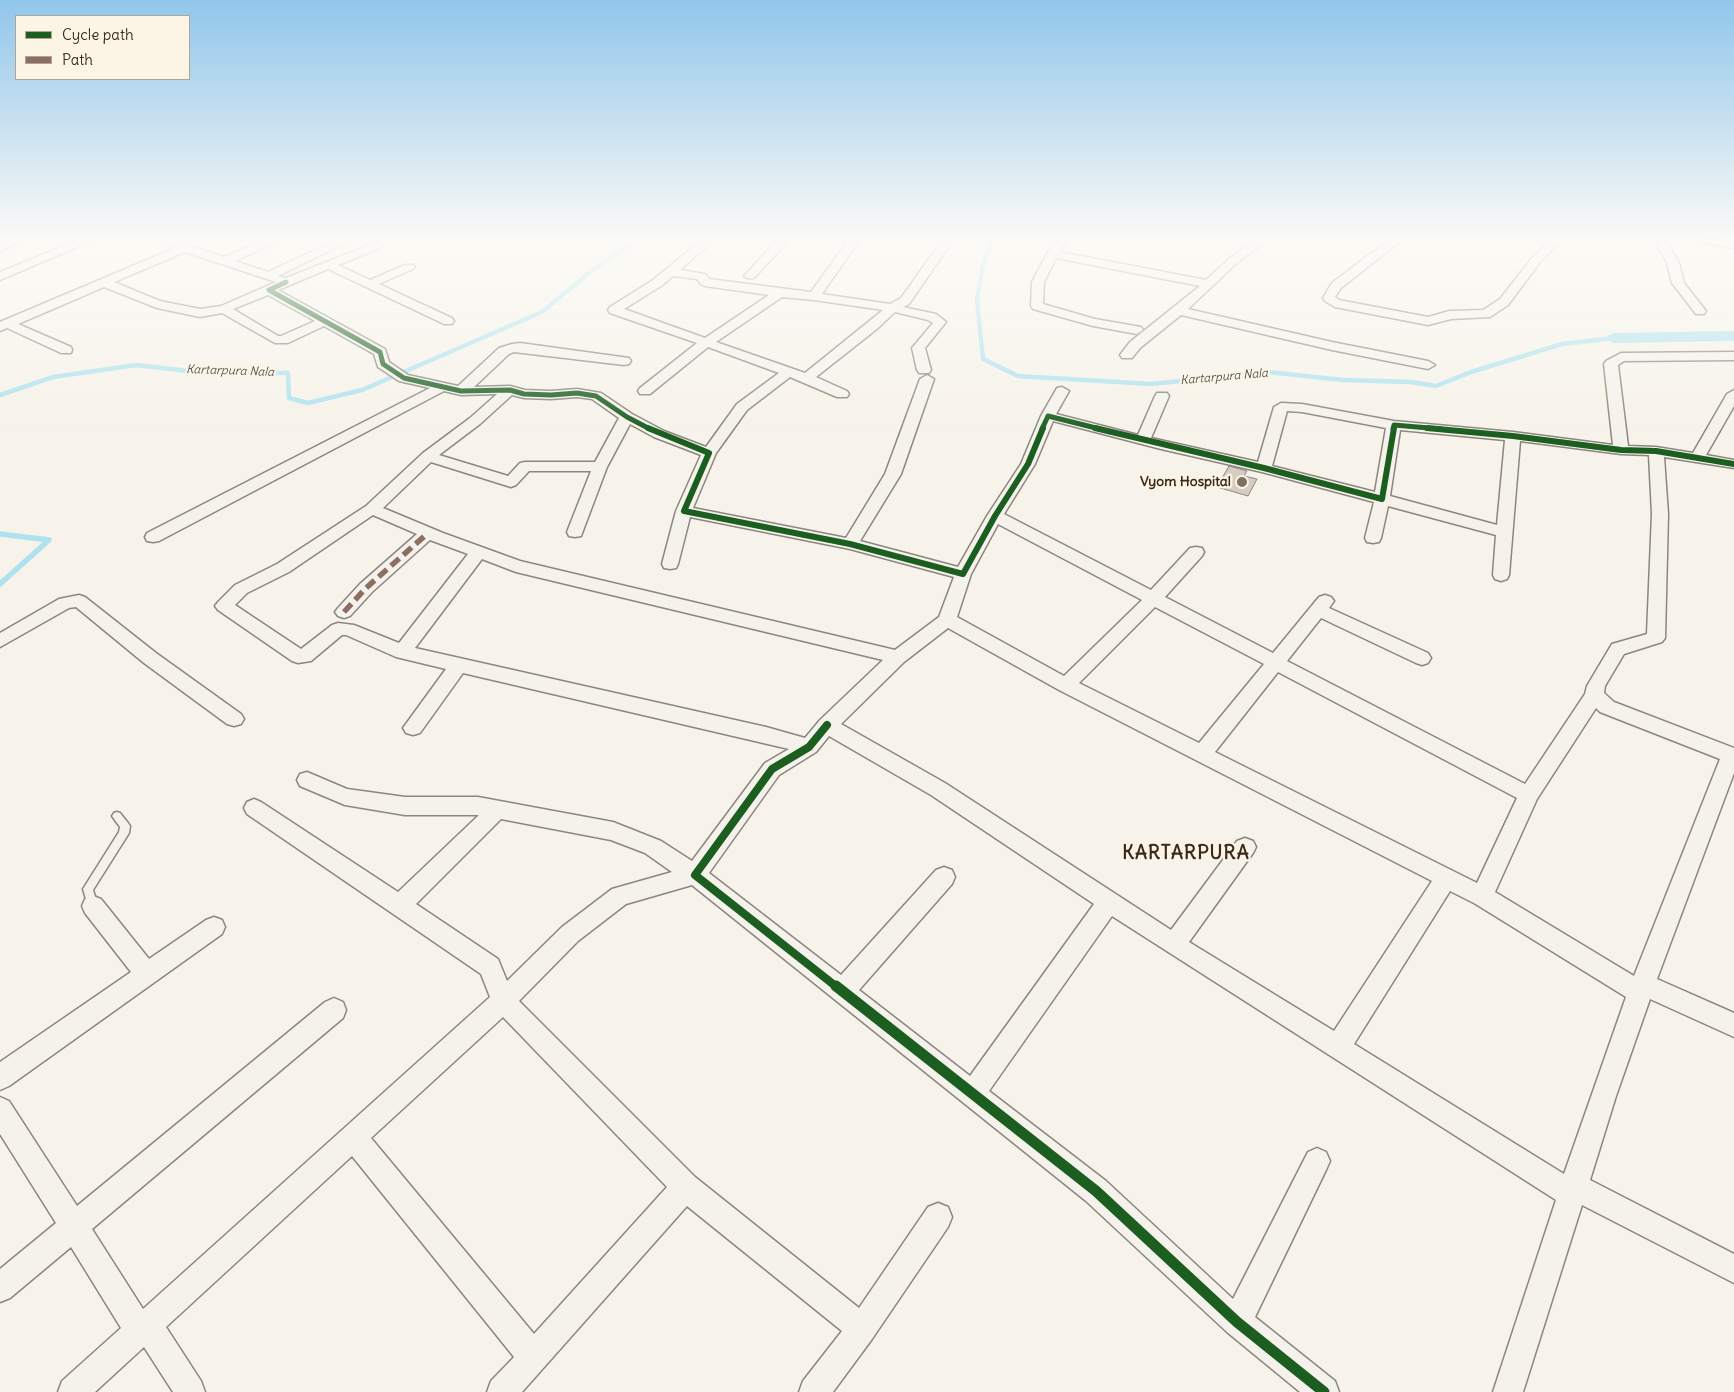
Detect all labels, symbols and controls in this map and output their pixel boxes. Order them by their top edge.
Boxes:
legend [15,15,190,80]
text: Cycle path [62,25,134,44]
text: Path [62,50,93,69]
water label: Kartarpura Nala [186,362,274,380]
water label: Kartarpura Nala [1180,366,1268,388]
place label: Vyom Hospital [1140,474,1231,490]
marker: Vyom Hospital [1235,475,1249,489]
district label: KARTARPURA [1121,843,1251,865]

